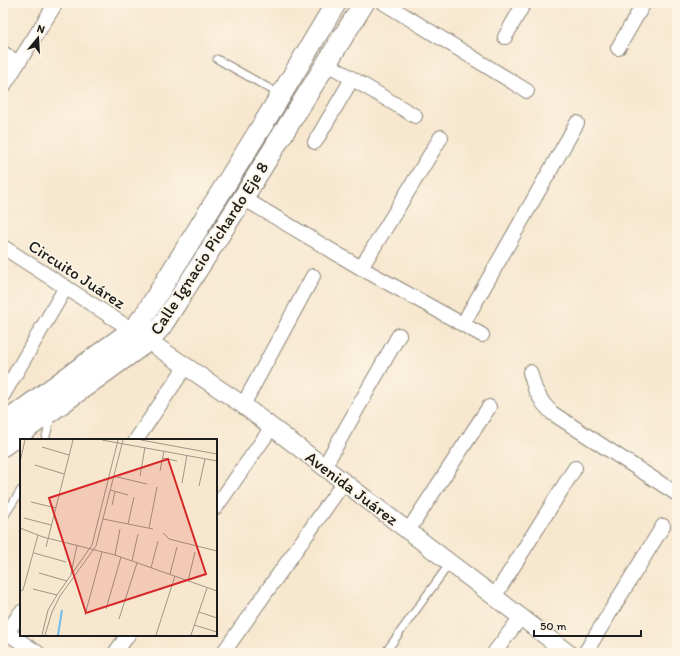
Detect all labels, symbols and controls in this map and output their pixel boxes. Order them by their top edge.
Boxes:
north arrow [18,18,58,58]
text: N [35,22,46,36]
street label: Calle Ignacio Pichardo Eje 8 [145,158,273,338]
street label: Circuito Juárez [25,235,129,313]
inset map [20,439,217,636]
street label: Avenida Juárez [302,447,403,530]
scale bar [534,612,641,638]
text: 50 m [540,619,566,633]

